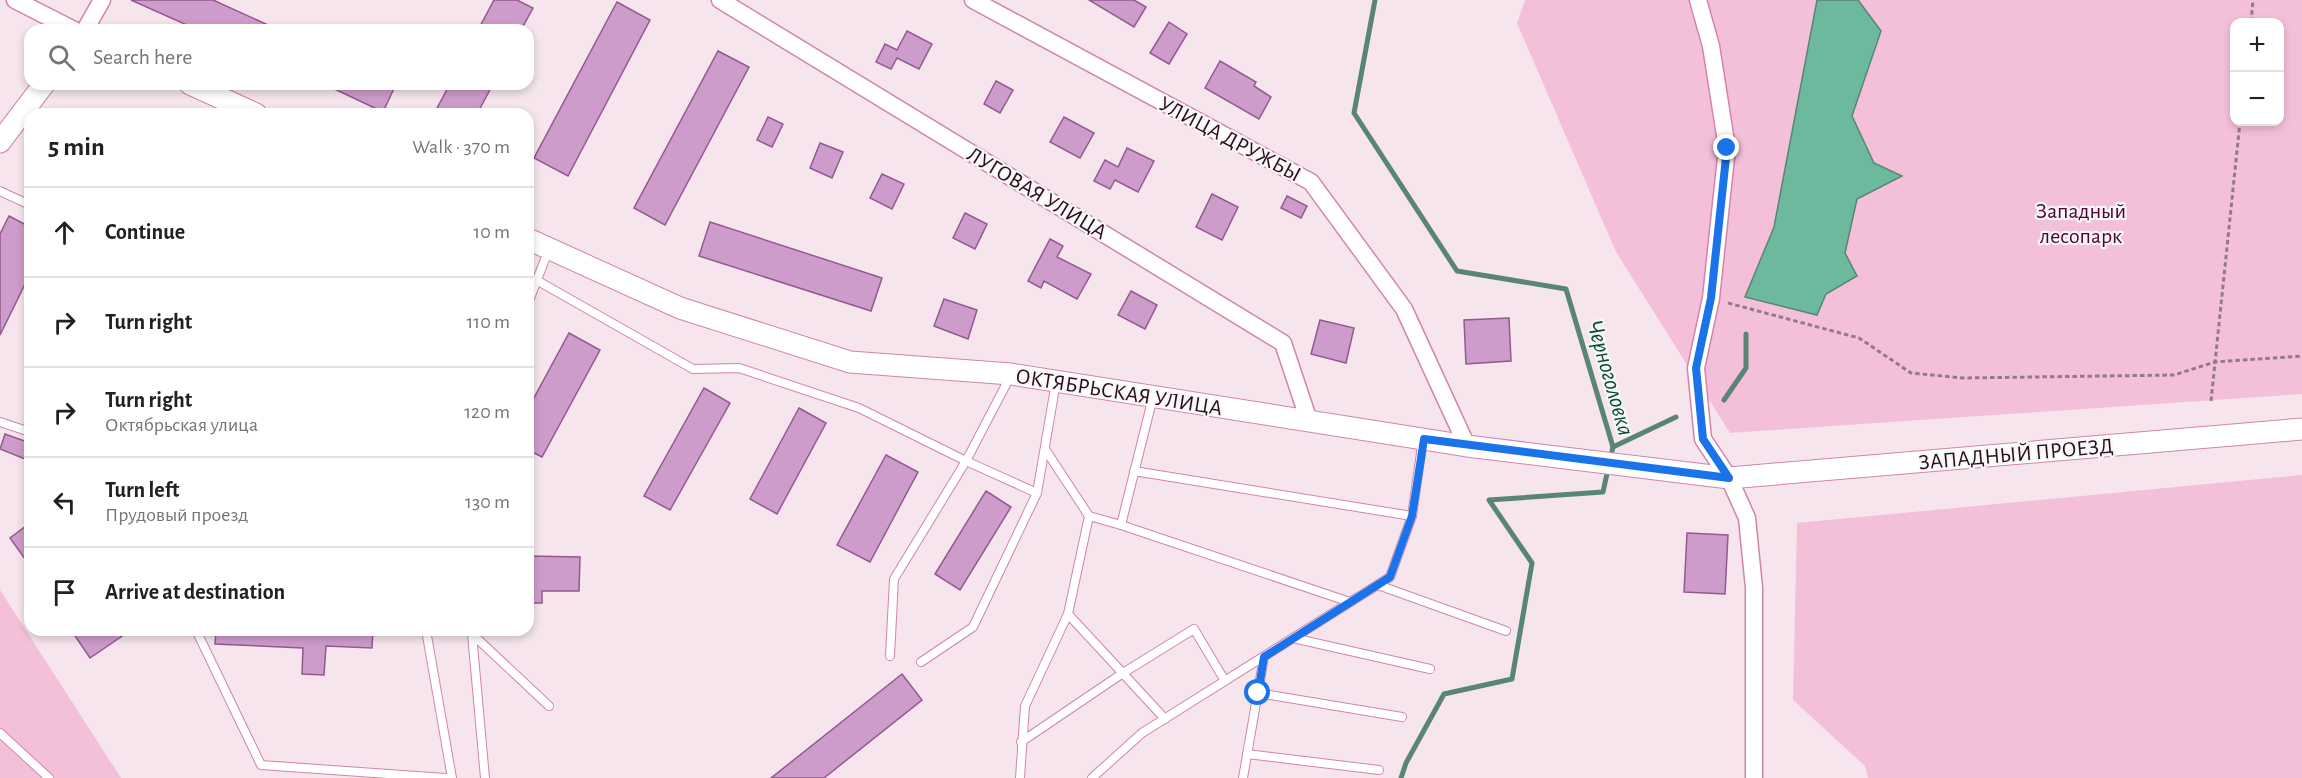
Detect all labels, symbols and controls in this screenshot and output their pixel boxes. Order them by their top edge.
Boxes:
map controls [2230,18,2284,126]
button: + [2230,18,2284,72]
search box [24,24,534,90]
icon: search [45,41,78,74]
text: Search here [93,46,192,68]
button: − [2230,72,2284,126]
street label: УЛИЦА ДРУЖБЫ [1155,92,1305,186]
text: 5 min [48,134,105,160]
route end [1713,134,1739,160]
text: Walk · 370 m [412,137,510,157]
street label: ЛУГОВАЯ УЛИЦА [963,143,1111,243]
park label: Западный лесопарк [2036,200,2126,247]
icon: ahead [48,216,81,249]
text: Continue [105,221,185,243]
text: 10 m [473,222,510,242]
icon: right [48,306,81,339]
text: Turn right [105,311,192,333]
text: 110 m [466,312,510,332]
water label: Черноголовка [1582,317,1638,439]
street label: ОКТЯБРЬСКАЯ УЛИЦА [1014,365,1224,419]
text: Turn right [105,389,192,411]
icon: right [48,396,81,429]
text: 120 m [464,402,510,422]
text: Октябрьская улица [105,415,258,435]
street label: ЗАПАДНЫЙ ПРОЕЗД [1918,435,2114,473]
text: Turn left [105,479,179,501]
icon: left [48,486,81,519]
text: 130 m [465,492,510,512]
text: Прудовый проезд [105,505,248,525]
icon: arrive [48,576,81,609]
text: Arrive at destination [105,581,285,603]
route start [1244,679,1270,705]

